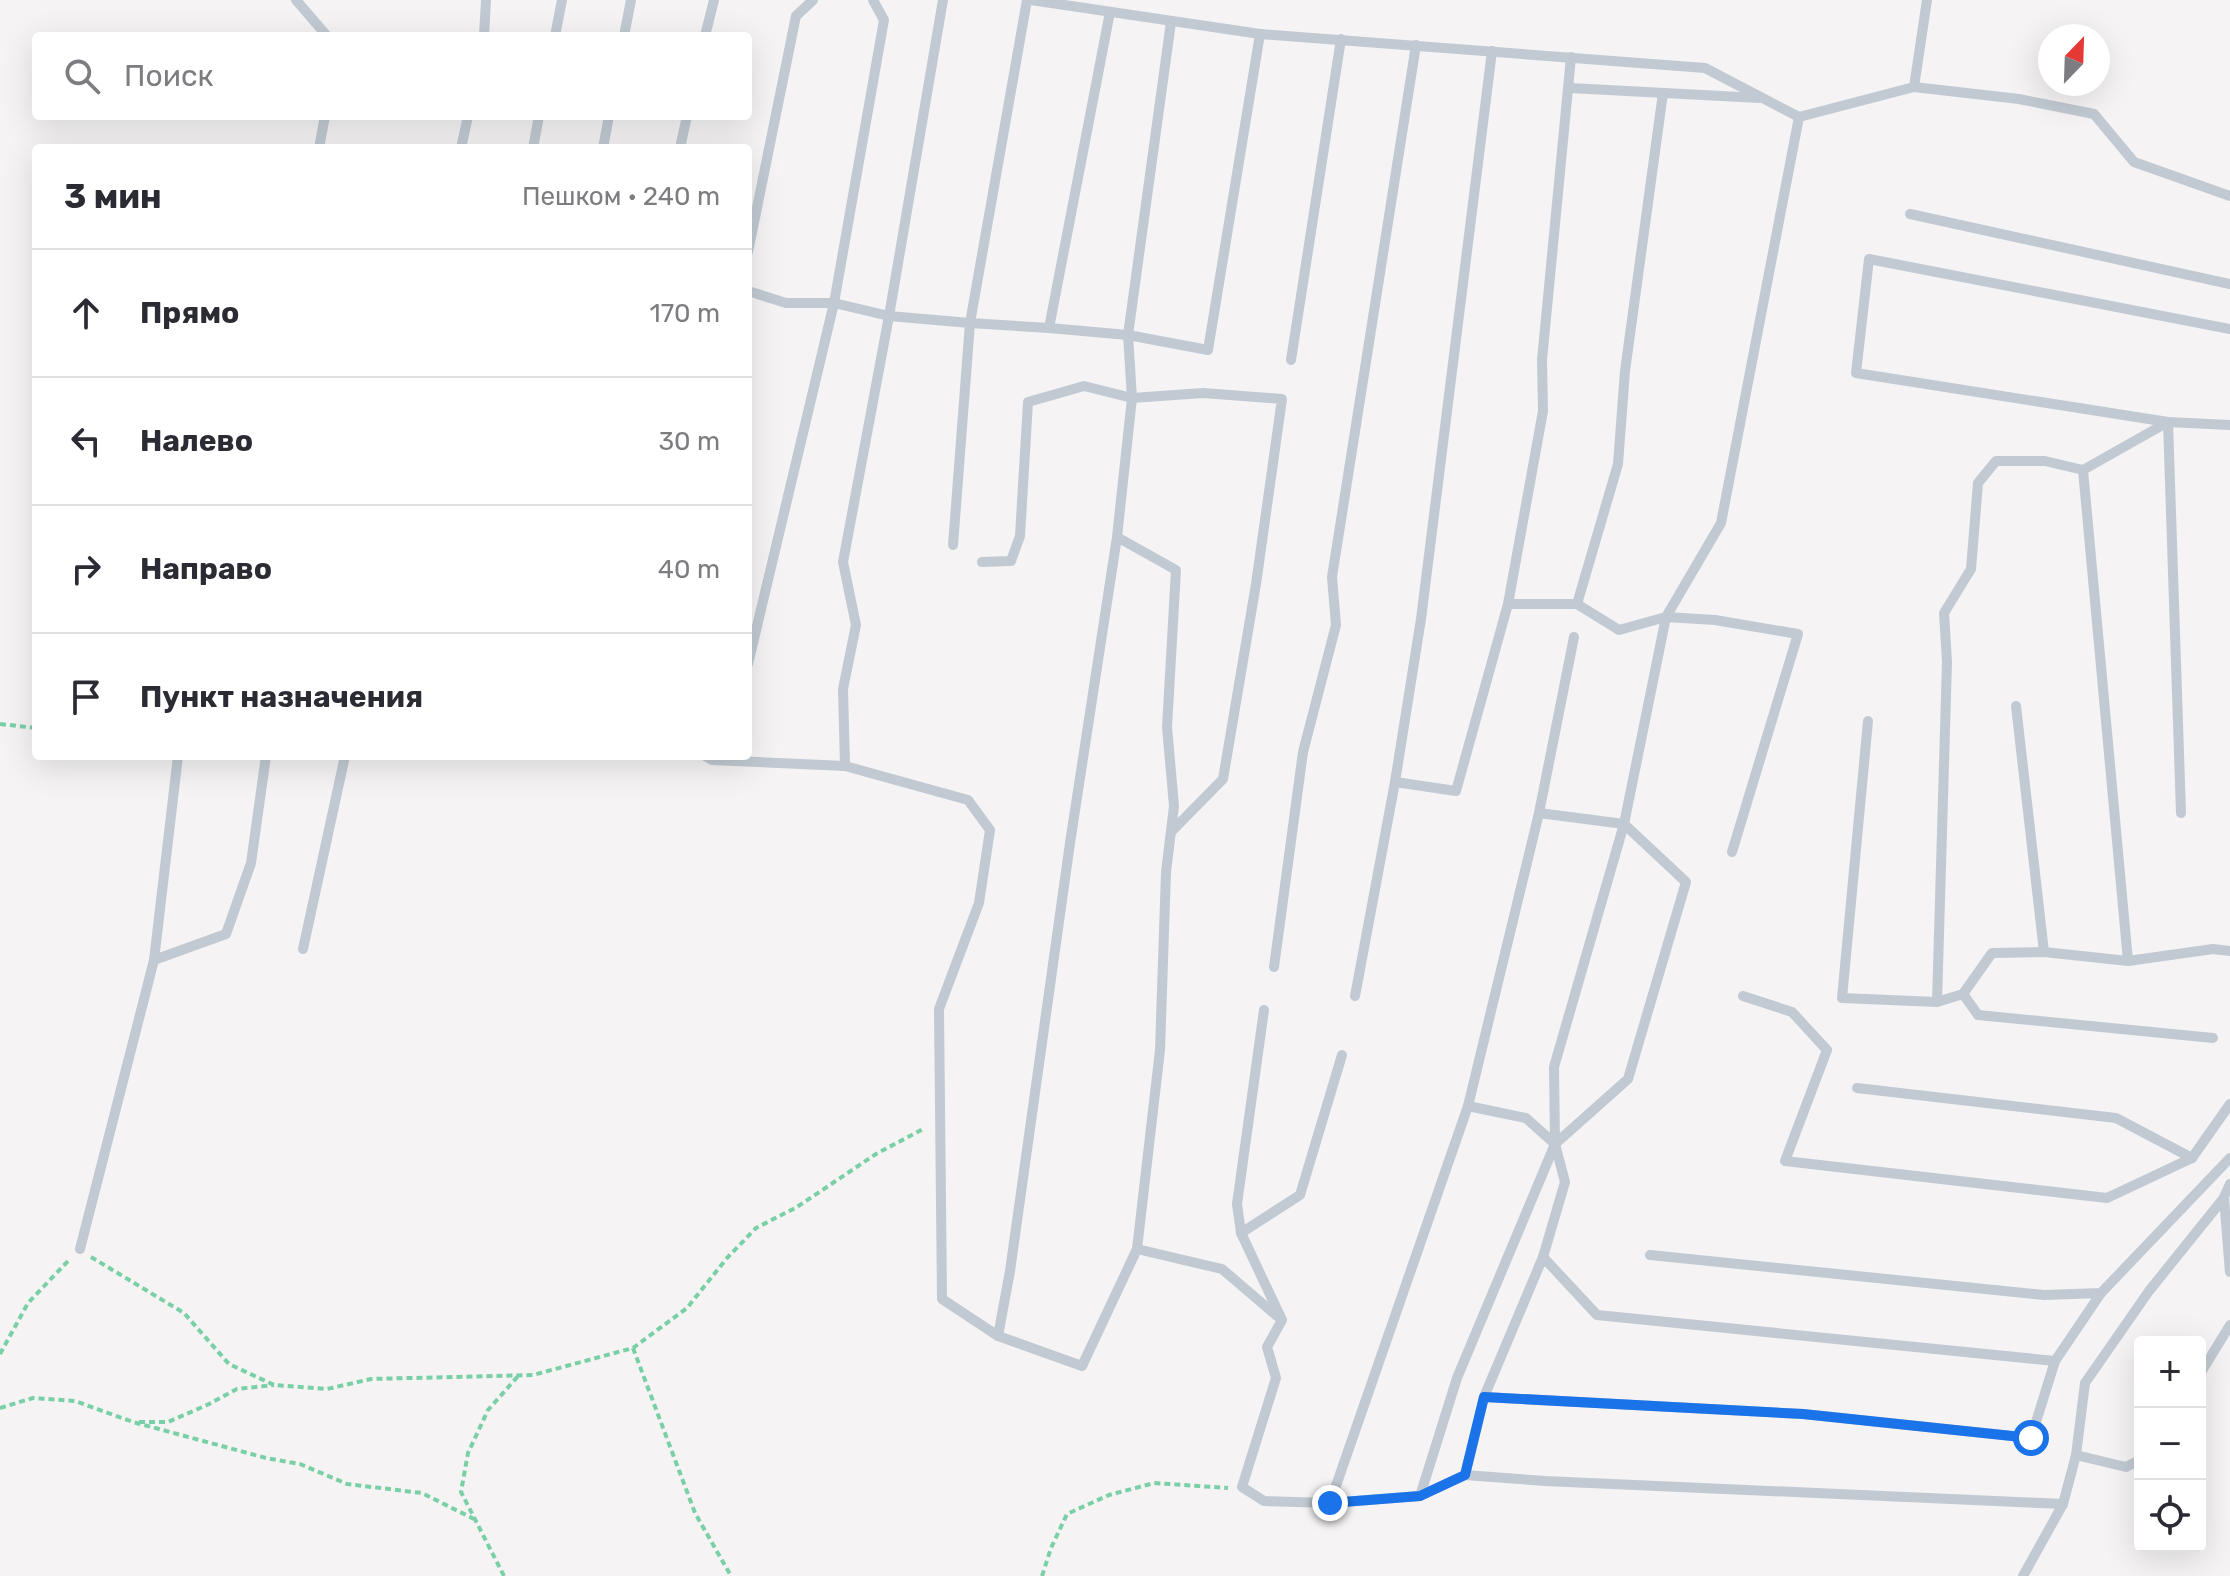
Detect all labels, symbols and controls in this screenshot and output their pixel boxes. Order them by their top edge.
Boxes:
north arrow [2038,24,2110,96]
search box [32,32,752,120]
icon: search [60,54,104,98]
text: Поиск [124,58,214,94]
text: 3 мин [64,176,162,217]
text: Пешком · 240 m [522,181,720,212]
icon: ahead [64,291,108,335]
text: Прямо [140,295,239,331]
text: 170 m [650,298,720,329]
icon: left [64,419,108,463]
text: Налево [140,423,253,459]
text: 30 m [658,426,720,457]
icon: right [64,547,108,591]
text: Направо [140,551,272,587]
text: 40 m [658,554,720,585]
icon: arrive [64,675,108,719]
text: Пункт назначения [140,679,423,715]
map controls [2134,1336,2206,1552]
button: + [2134,1336,2206,1408]
button: − [2134,1408,2206,1480]
route start [2013,1420,2049,1456]
button: locate [2134,1480,2206,1552]
route end [1312,1485,1348,1521]

